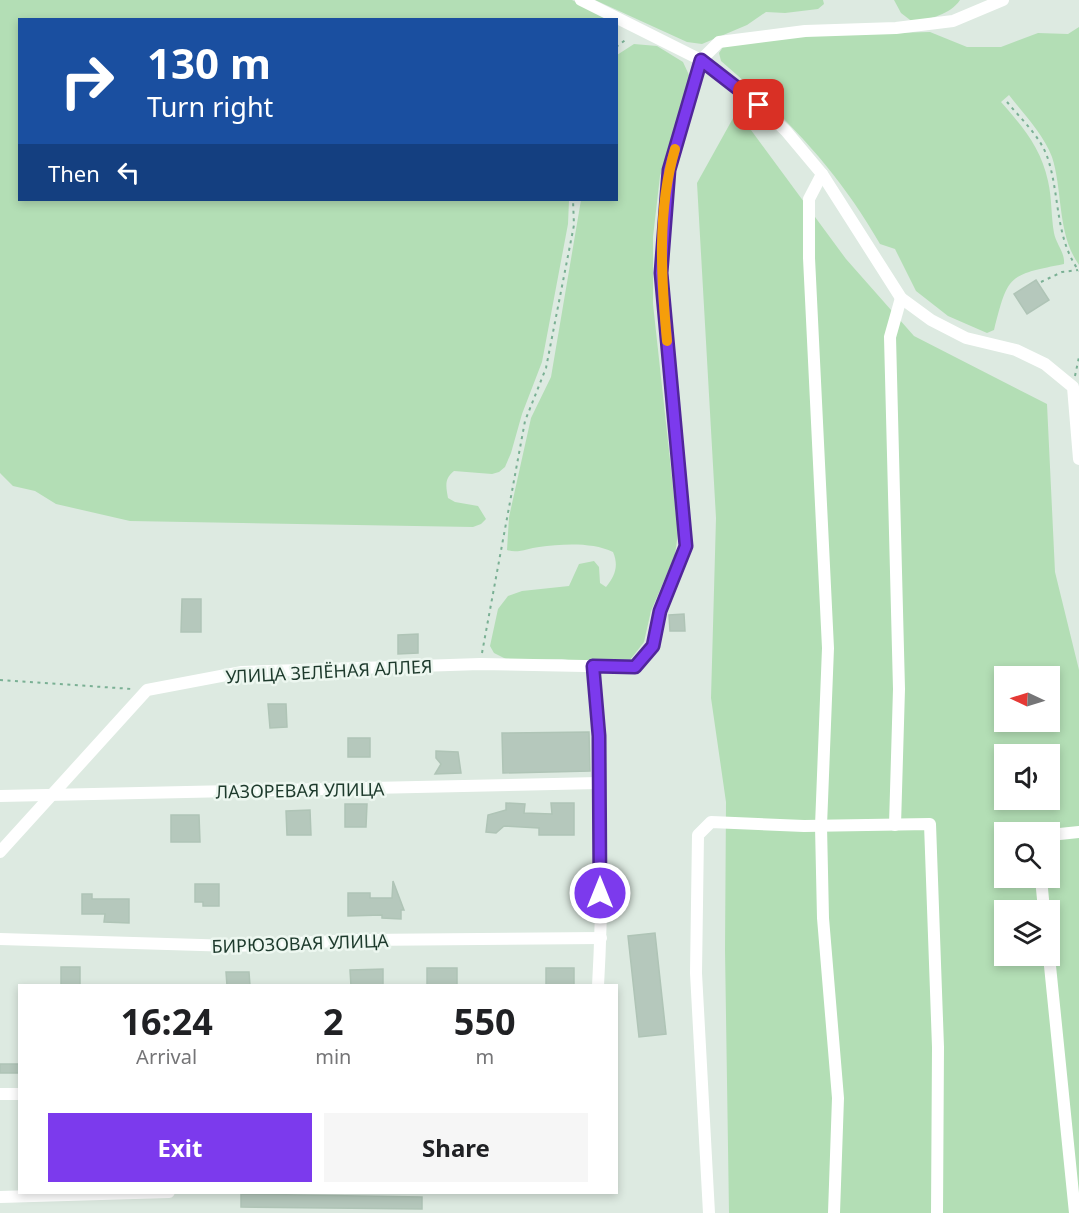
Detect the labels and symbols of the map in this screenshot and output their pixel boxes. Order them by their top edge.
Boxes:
pin [733,79,784,130]
street label: УЛИЦА ЗЕЛЁНАЯ АЛЛЕЯ [225,654,433,688]
north arrow [994,666,1060,732]
street label: ЛАЗОРЕВАЯ УЛИЦА [215,777,385,803]
position arrow [568,861,632,925]
street label: БИРЮЗОВАЯ УЛИЦА [211,928,389,958]

